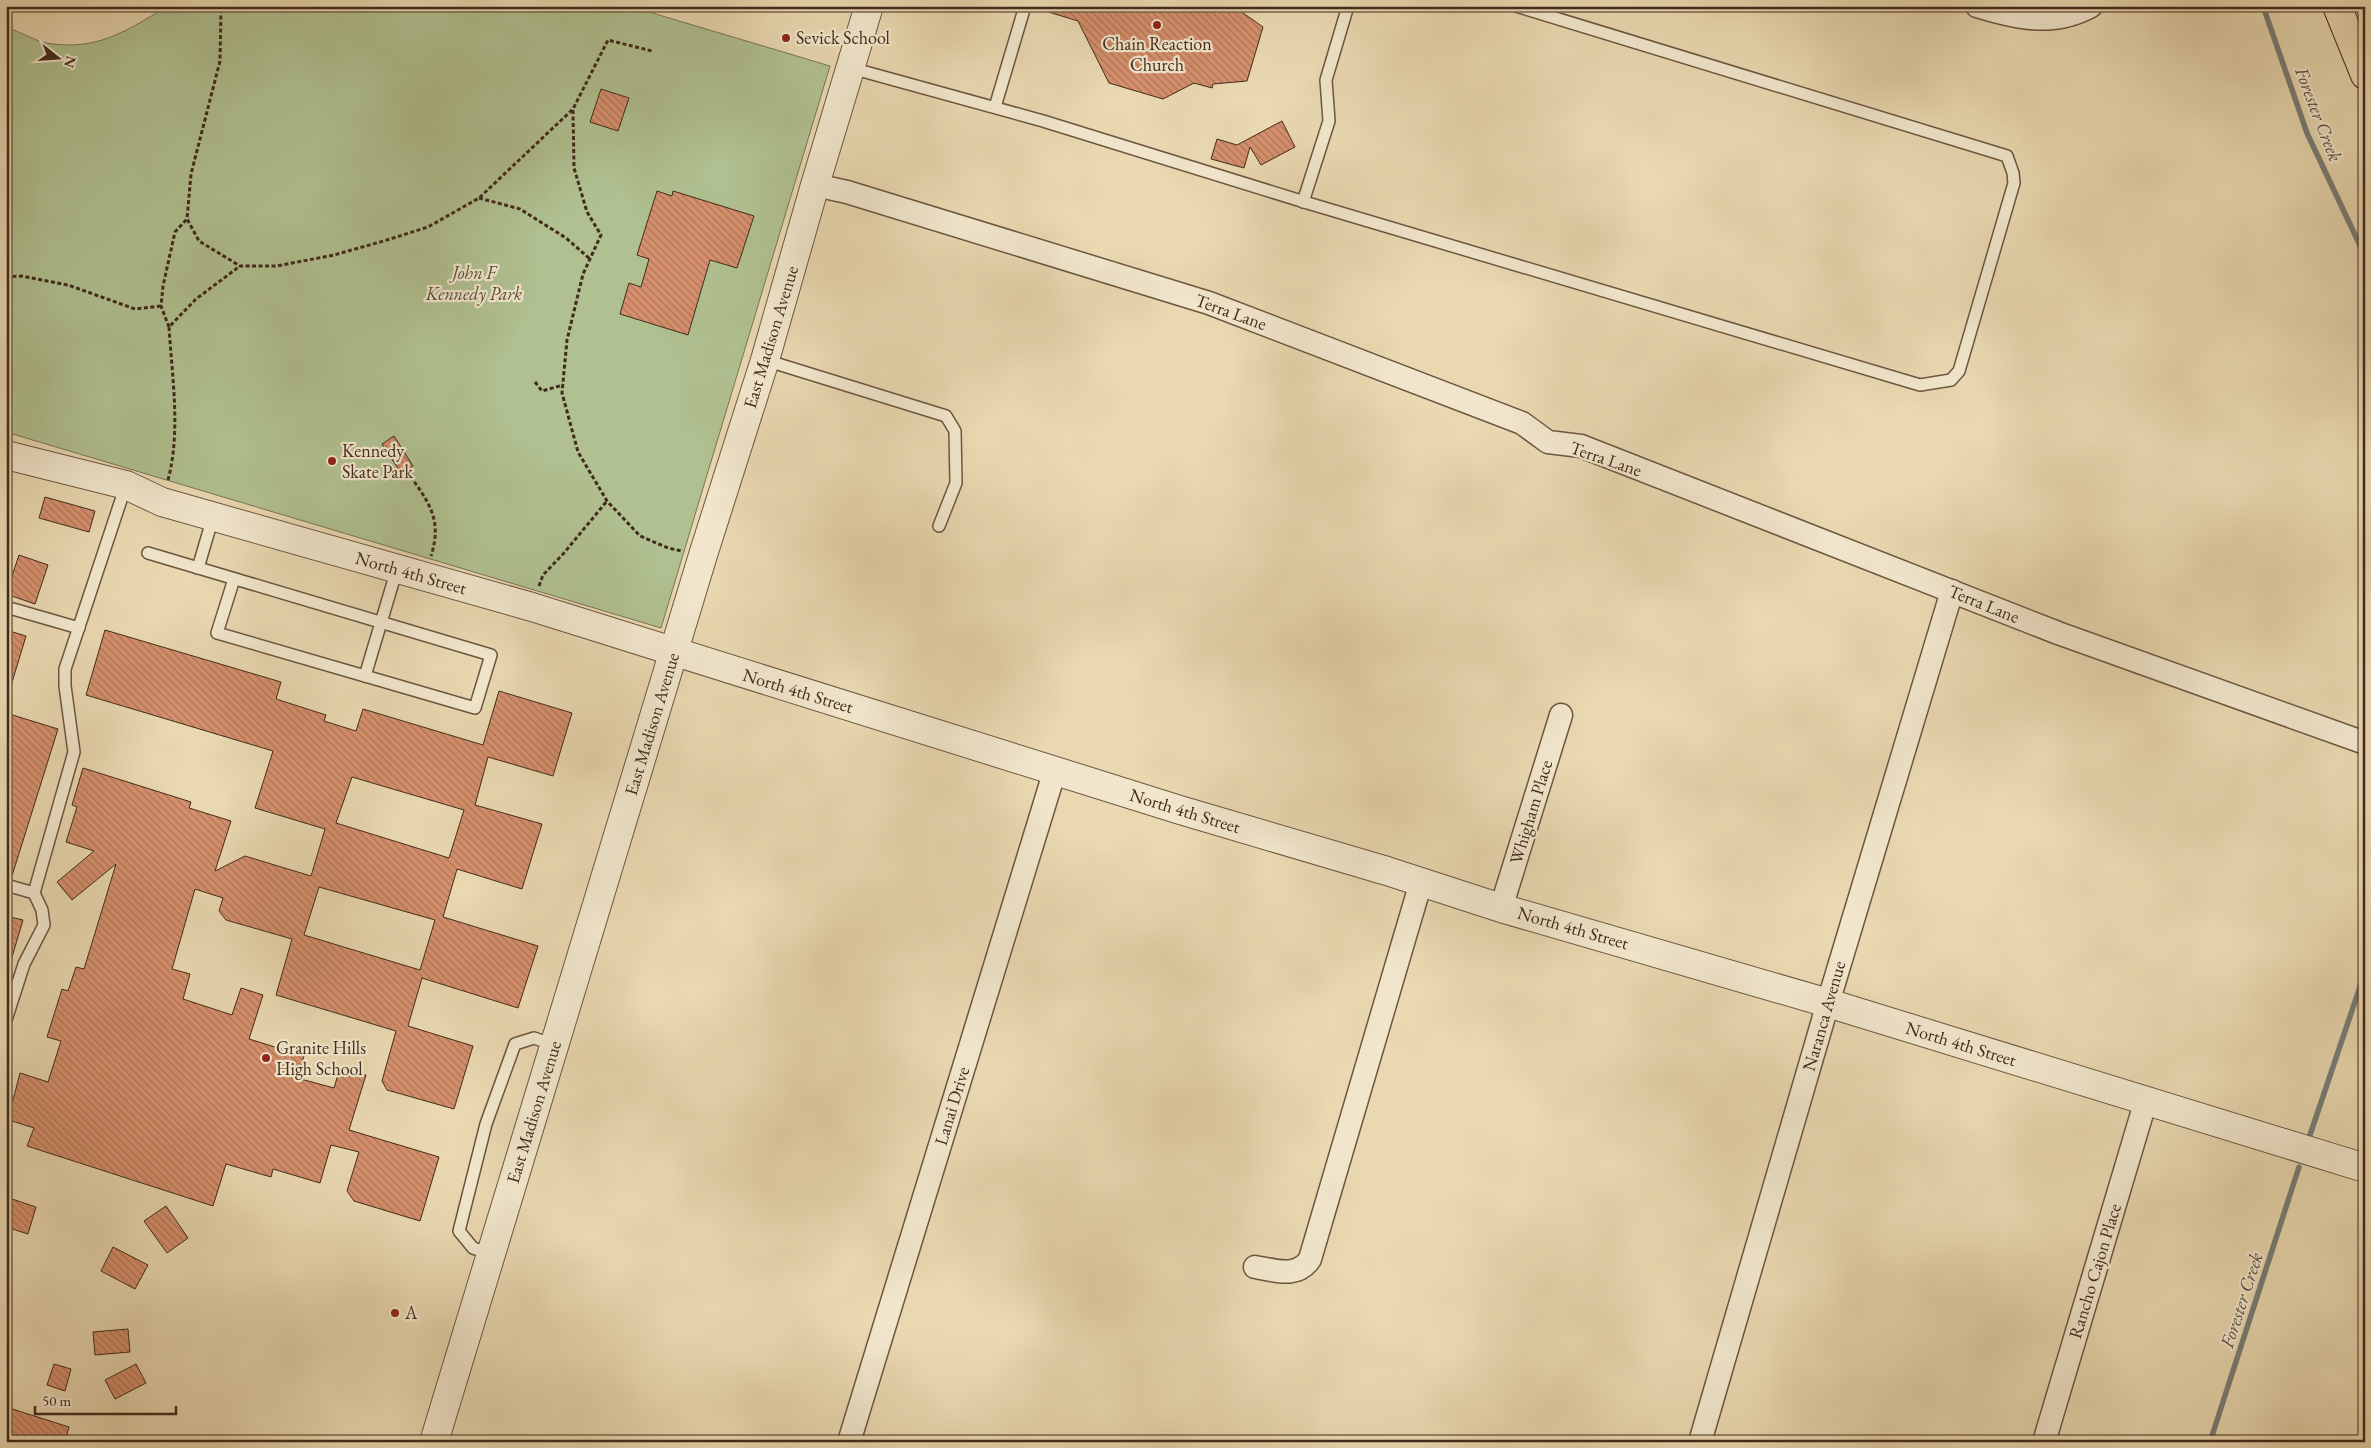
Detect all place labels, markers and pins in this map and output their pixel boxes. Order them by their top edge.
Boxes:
marker: Chain Reaction Church [1151,19,1163,31]
place label: Sevick School [796,26,890,49]
marker: Sevick School [780,32,792,44]
place label: Chain Reaction Church [1102,32,1212,76]
place label: Kennedy Skate Park [342,439,413,483]
marker: Kennedy Skate Park [326,455,338,467]
place label: Granite Hills High School [276,1036,366,1080]
marker: Granite Hills High School [260,1052,272,1064]
place label: A [404,1301,418,1324]
marker: A [389,1307,401,1319]

